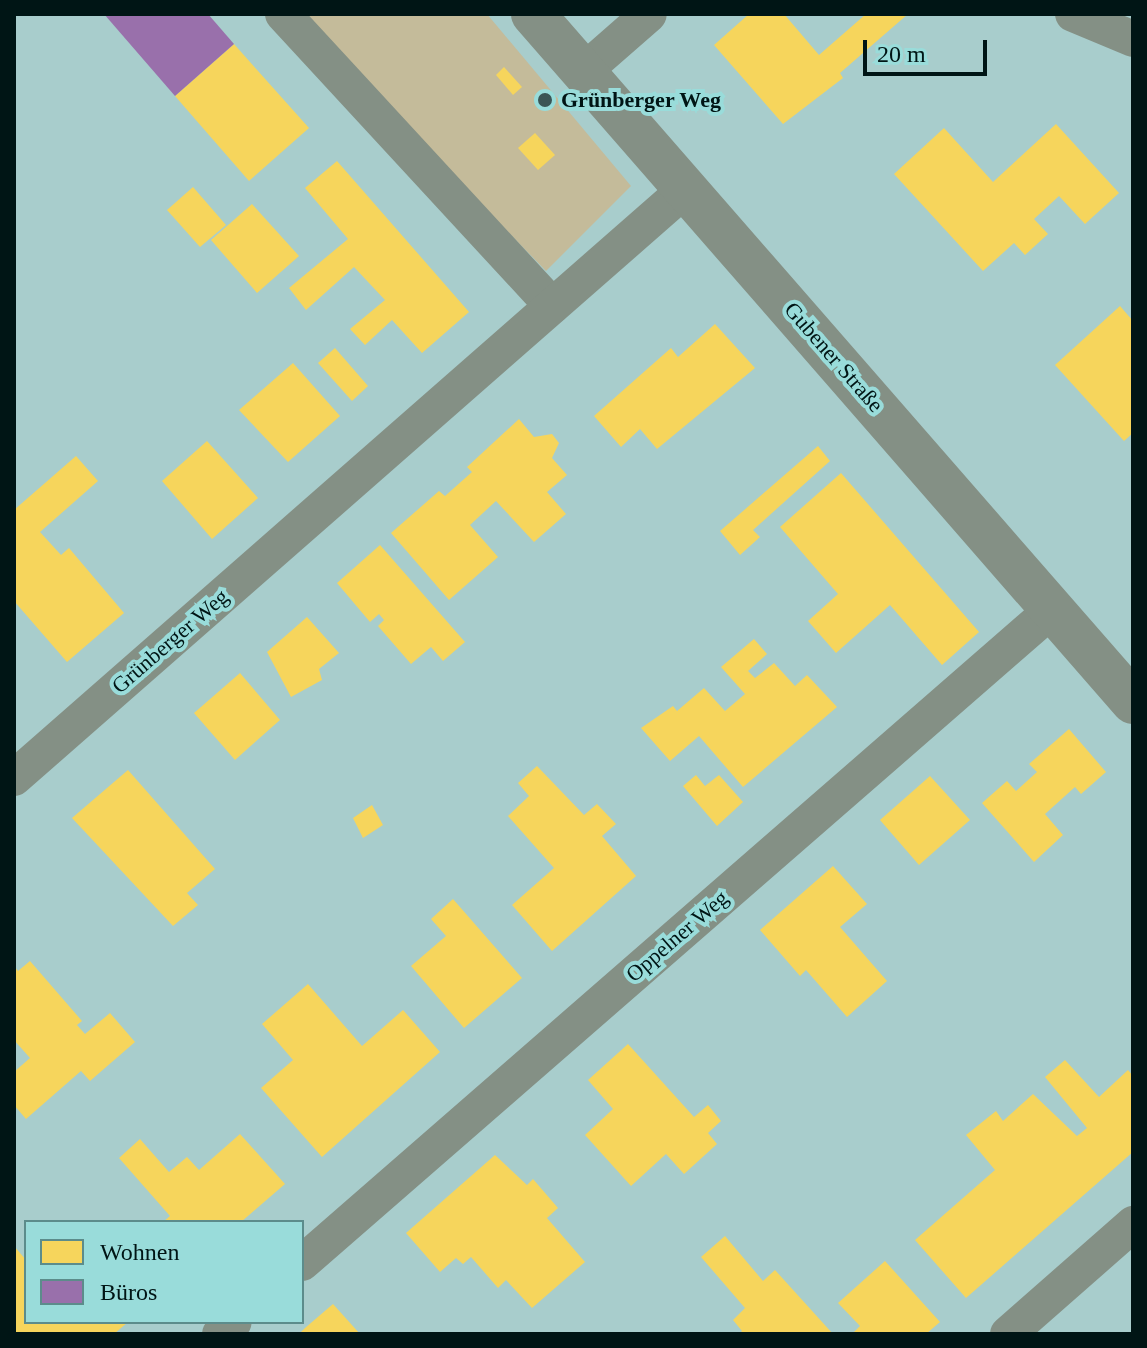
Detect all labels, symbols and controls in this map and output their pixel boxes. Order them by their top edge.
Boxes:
scale bar [867,24,991,74]
text: 20 m [877,41,926,67]
place label: Grünberger Weg [561,87,722,113]
marker: Grünberger Weg [536,91,554,109]
street label: Gubener Straße [779,296,889,418]
street label: Grünberger Weg [106,583,234,699]
street label: Oppelner Weg [620,884,734,988]
legend [24,1220,304,1324]
text: Wohnen [100,1239,179,1265]
text: Büros [100,1279,157,1305]

